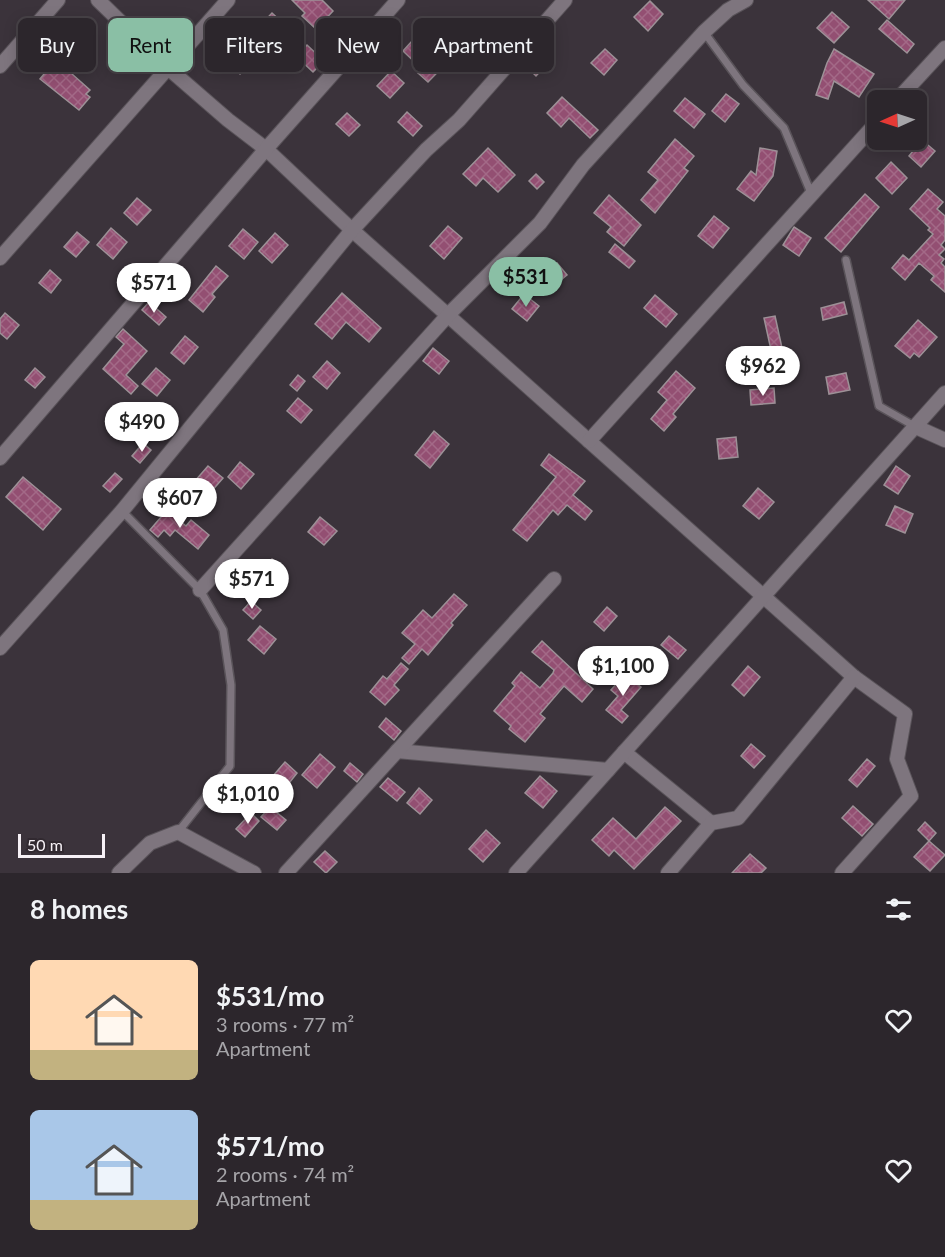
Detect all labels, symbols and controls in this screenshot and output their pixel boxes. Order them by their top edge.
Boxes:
chip: Buy [18,18,96,72]
chip: Rent [108,18,193,72]
chip: Filters [205,18,304,72]
chip: New [316,18,401,72]
chip: Apartment [413,18,554,72]
north arrow [867,90,927,150]
map controls [867,90,927,150]
pin: $531 [490,257,562,308]
pin: $571 [118,263,190,314]
text: $531 [503,264,549,288]
text: $571 [131,270,177,294]
pin: $962 [727,346,799,397]
text: $962 [740,353,786,377]
pin: $490 [106,402,178,453]
text: $490 [119,409,165,433]
pin: $607 [144,478,216,529]
text: $607 [157,485,203,509]
pin: $571 [216,559,288,610]
text: $571 [229,566,275,590]
pin: $1,100 [574,646,672,697]
text: $1,100 [592,653,654,677]
pin: $1,010 [199,774,297,825]
text: $1,010 [217,781,279,805]
scale bar [18,831,105,858]
text: 50 m [27,835,63,854]
text: 8 homes [30,893,128,925]
icon: filters [882,893,915,926]
text: $531/mo [216,980,324,1012]
icon: home [78,984,150,1056]
icon: heart [882,1004,915,1037]
text: 3 rooms · 77 m² [216,1012,354,1036]
text: Apartment [216,1036,310,1060]
text: $571/mo [216,1130,324,1162]
icon: home [78,1134,150,1206]
icon: heart [882,1154,915,1187]
text: 2 rooms · 74 m² [216,1162,354,1186]
text: Apartment [216,1186,310,1210]

